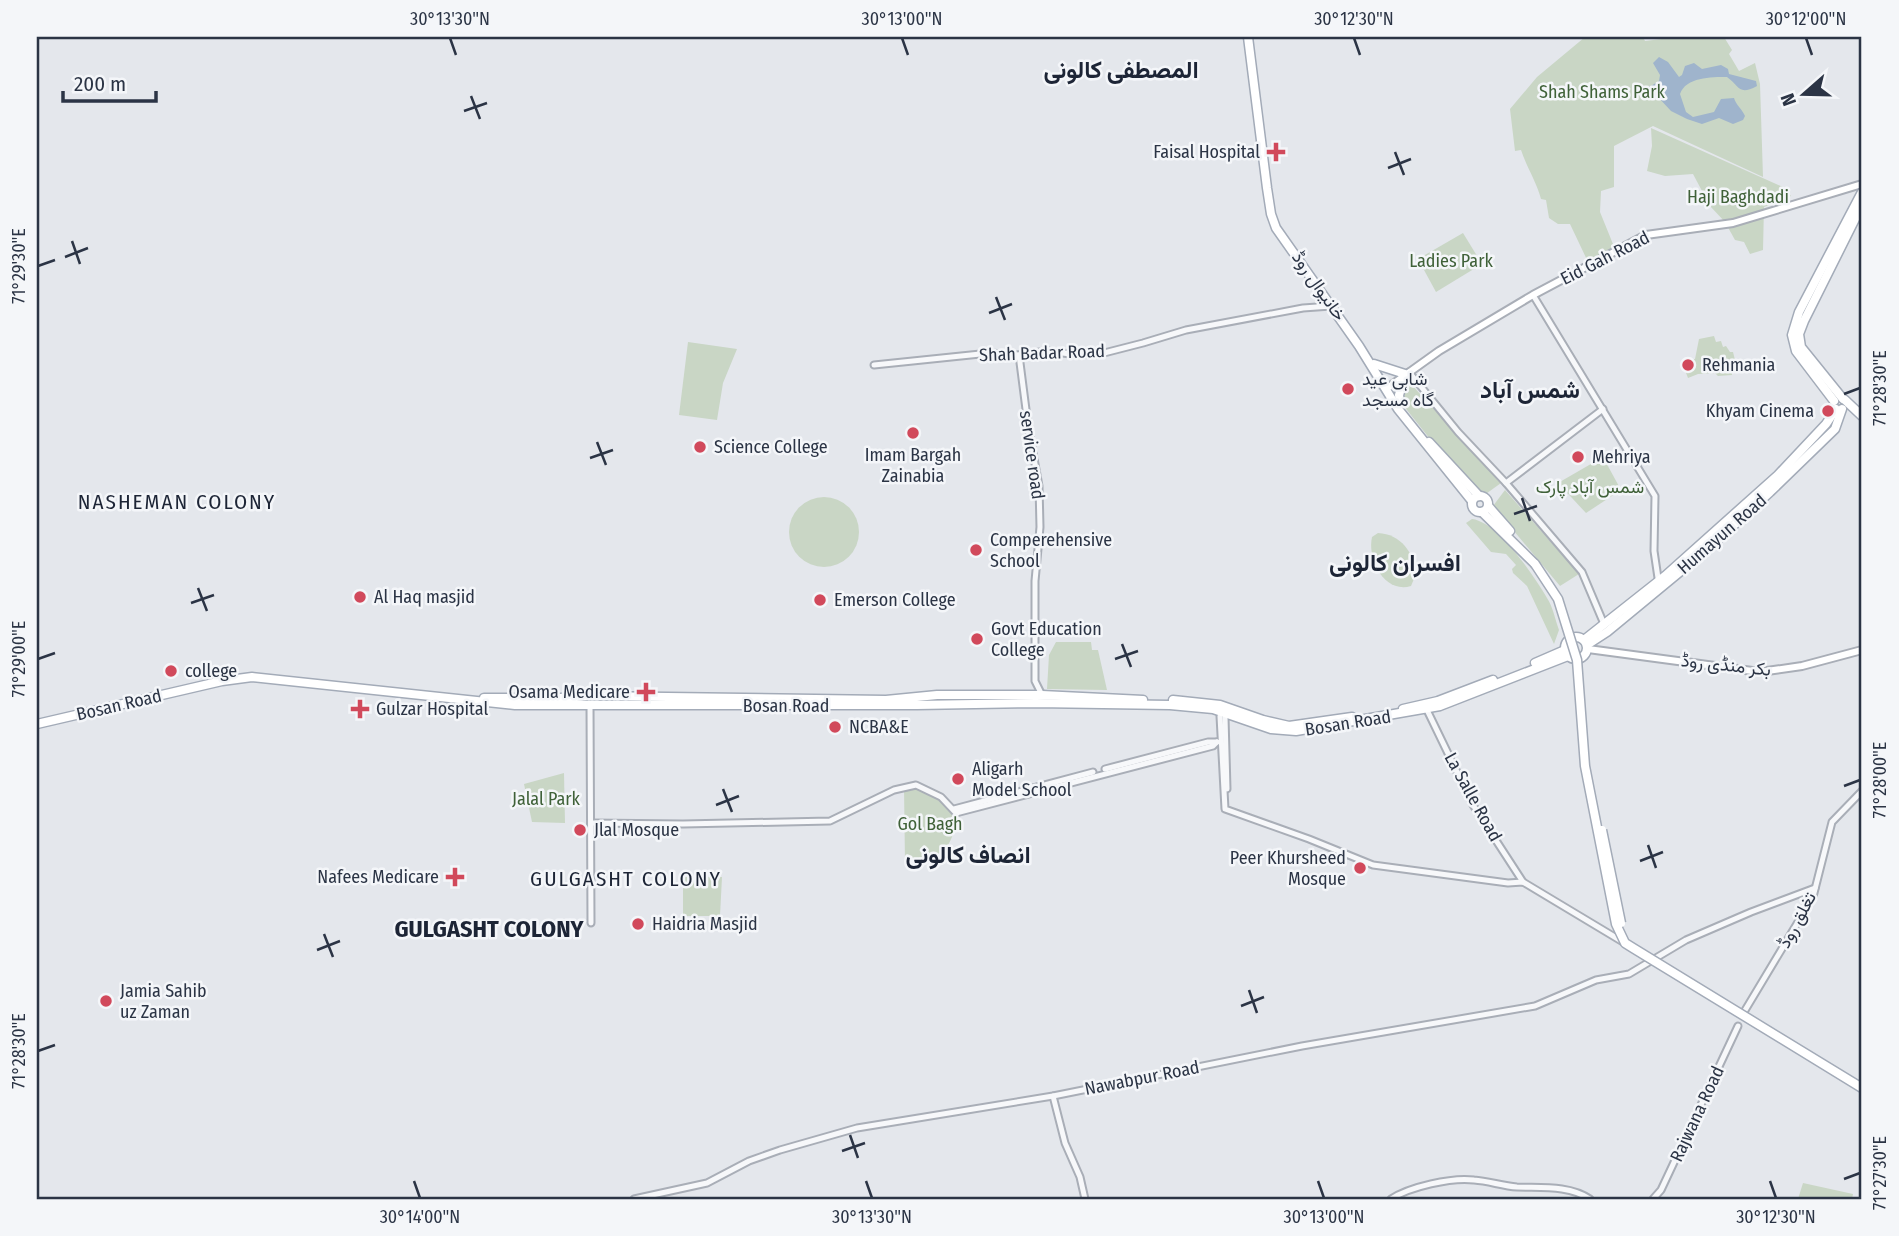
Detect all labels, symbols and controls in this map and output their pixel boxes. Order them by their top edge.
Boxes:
text: 30°13'30"N [410,8,490,30]
text: 30°13'00"N [862,8,942,30]
text: 30°12'30"N [1314,8,1394,30]
text: 30°12'00"N [1766,8,1846,30]
district label: المصطفی کالونی [1043,56,1199,85]
scale bar [63,60,156,104]
north arrow [1770,60,1840,130]
text: 200 m [74,71,126,97]
park label: Shah Shams Park [1539,81,1666,103]
text: N [1776,90,1801,109]
place label: Faisal Hospital [1153,141,1260,163]
marker: Faisal Hospital [1266,142,1286,162]
park label: Haji Baghdadi [1687,186,1789,208]
street label: Eid Gah Road [1557,226,1653,290]
text: 71°29'30"E [8,228,30,304]
street label: خانیوال روڈ [1287,247,1351,325]
park label: Ladies Park [1409,250,1493,272]
street label: Shah Badar Road [979,340,1105,366]
text: 71°28'30"E [1869,350,1891,426]
place label: Rehmania [1702,354,1776,376]
marker: Rehmania [1680,357,1696,373]
place label: شاہی عید گاہ مسجد [1362,368,1434,411]
district label: شمس آباد [1480,376,1580,404]
marker: شاہی عید گاہ مسجد [1340,381,1356,397]
place label: Khyam Cinema [1706,400,1814,422]
marker: Khyam Cinema [1820,403,1836,419]
street label: service road [1015,409,1049,501]
marker: Imam Bargah Zainabia [905,425,921,441]
place label: Science College [714,436,828,458]
marker: Science College [692,439,708,455]
place label: Imam Bargah Zainabia [865,444,961,487]
place label: Mehriya [1592,446,1651,468]
marker: Mehriya [1570,449,1586,465]
park label: شمس آباد پارک [1536,476,1644,499]
district label: NASHEMAN COLONY [78,489,276,515]
street label: Humayun Road [1673,489,1771,579]
place label: Comperehensive School [990,529,1112,572]
marker: Comperehensive School [968,542,984,558]
district label: افسران کالونی [1329,549,1461,578]
place label: Al Haq masjid [374,586,475,608]
marker: Al Haq masjid [352,589,368,605]
place label: Emerson College [834,589,956,611]
marker: Emerson College [812,592,828,608]
place label: Govt Education College [991,618,1102,661]
text: 71°29'00"E [8,621,30,697]
marker: Govt Education College [969,631,985,647]
street label: بکر منڈی روڈ [1680,649,1772,681]
place label: college [185,660,237,682]
marker: college [163,663,179,679]
place label: Osama Medicare [509,681,630,703]
marker: Osama Medicare [636,682,656,702]
street label: Bosan Road [74,685,164,725]
street label: Bosan Road [743,695,829,717]
place label: Gulzar Hospital [376,698,488,720]
marker: Gulzar Hospital [350,699,370,719]
street label: Bosan Road [1303,705,1393,741]
place label: NCBA&E [849,716,909,738]
marker: NCBA&E [827,719,843,735]
text: 71°28'00"E [1869,742,1891,818]
street label: La Salle Road [1440,749,1506,845]
place label: Aligarh Model School [972,758,1072,801]
marker: Aligarh Model School [950,771,966,787]
park label: Jalal Park [512,788,581,810]
park label: Gol Bagh [897,813,963,835]
place label: Jlal Mosque [594,819,679,841]
marker: Jlal Mosque [572,822,588,838]
district label: انصاف کالونی [905,841,1031,870]
place label: Peer Khursheed Mosque [1230,847,1346,890]
marker: Peer Khursheed Mosque [1352,860,1368,876]
place label: Nafees Medicare [317,866,439,888]
district label: GULGASHT COLONY [530,866,722,892]
marker: Nafees Medicare [445,867,465,887]
street label: تغلق روڈ [1773,888,1821,952]
place label: Haidria Masjid [652,913,758,935]
district label: GULGASHT COLONY [394,915,585,943]
marker: Haidria Masjid [630,916,646,932]
place label: Jamia Sahib uz Zaman [120,980,207,1023]
marker: Jamia Sahib uz Zaman [98,993,114,1009]
text: 71°28'30"E [8,1013,30,1089]
street label: Nawabpur Road [1083,1056,1201,1100]
street label: Rajwana Road [1665,1063,1729,1165]
text: 71°27'30"E [1869,1136,1891,1210]
text: 30°14'00"N [380,1206,460,1228]
text: 30°13'30"N [832,1206,912,1228]
text: 30°13'00"N [1284,1206,1364,1228]
text: 30°12'30"N [1736,1206,1816,1228]

